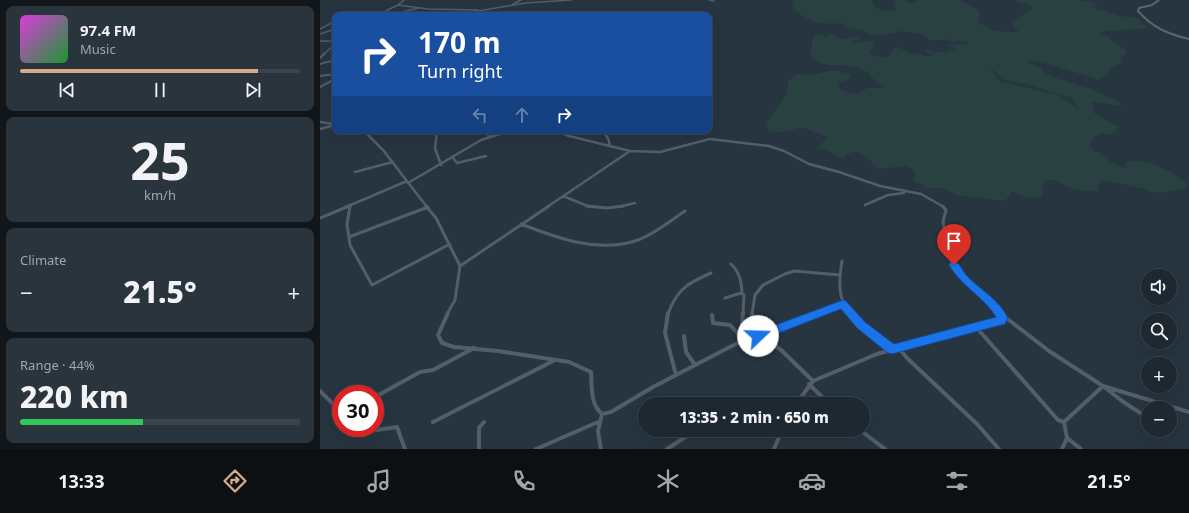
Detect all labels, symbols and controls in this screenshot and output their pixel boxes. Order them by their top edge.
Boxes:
text: 97.4 FM [80,20,136,40]
text: 170 m [418,23,501,61]
icon: right [352,28,404,80]
text: Music [80,40,116,58]
text: Turn right [418,59,502,83]
icon: previous [56,79,78,101]
icon: pause [149,79,171,101]
icon: next [242,79,264,101]
icon: left [469,104,491,126]
icon: ahead [511,104,533,126]
icon: right [553,104,575,126]
text: 25 [130,124,190,195]
text: km/h [144,186,176,204]
pin [937,224,971,265]
icon: arrive [943,230,965,252]
text: Climate [20,251,66,269]
map controls [1141,269,1177,437]
button: sound [1141,269,1177,305]
text: 21.5° [123,271,197,312]
text: − [20,277,33,307]
text: + [287,277,300,307]
button: search [1141,313,1177,349]
position arrow [737,315,779,357]
text: Range · 44% [20,356,95,374]
button: + [1141,357,1177,393]
text: 220 km [20,376,129,417]
speed limit sign: 30 [332,385,384,437]
button: − [1141,401,1177,437]
text: 13:35 · 2 min · 650 m [679,407,829,427]
icon: directions [221,467,249,495]
icon: music [365,467,393,495]
icon: phone [510,467,538,495]
icon: climate [654,467,682,495]
icon: car [798,467,826,495]
icon: filters [943,467,971,495]
text: 13:33 [58,469,104,493]
text: 21.5° [1087,469,1131,493]

